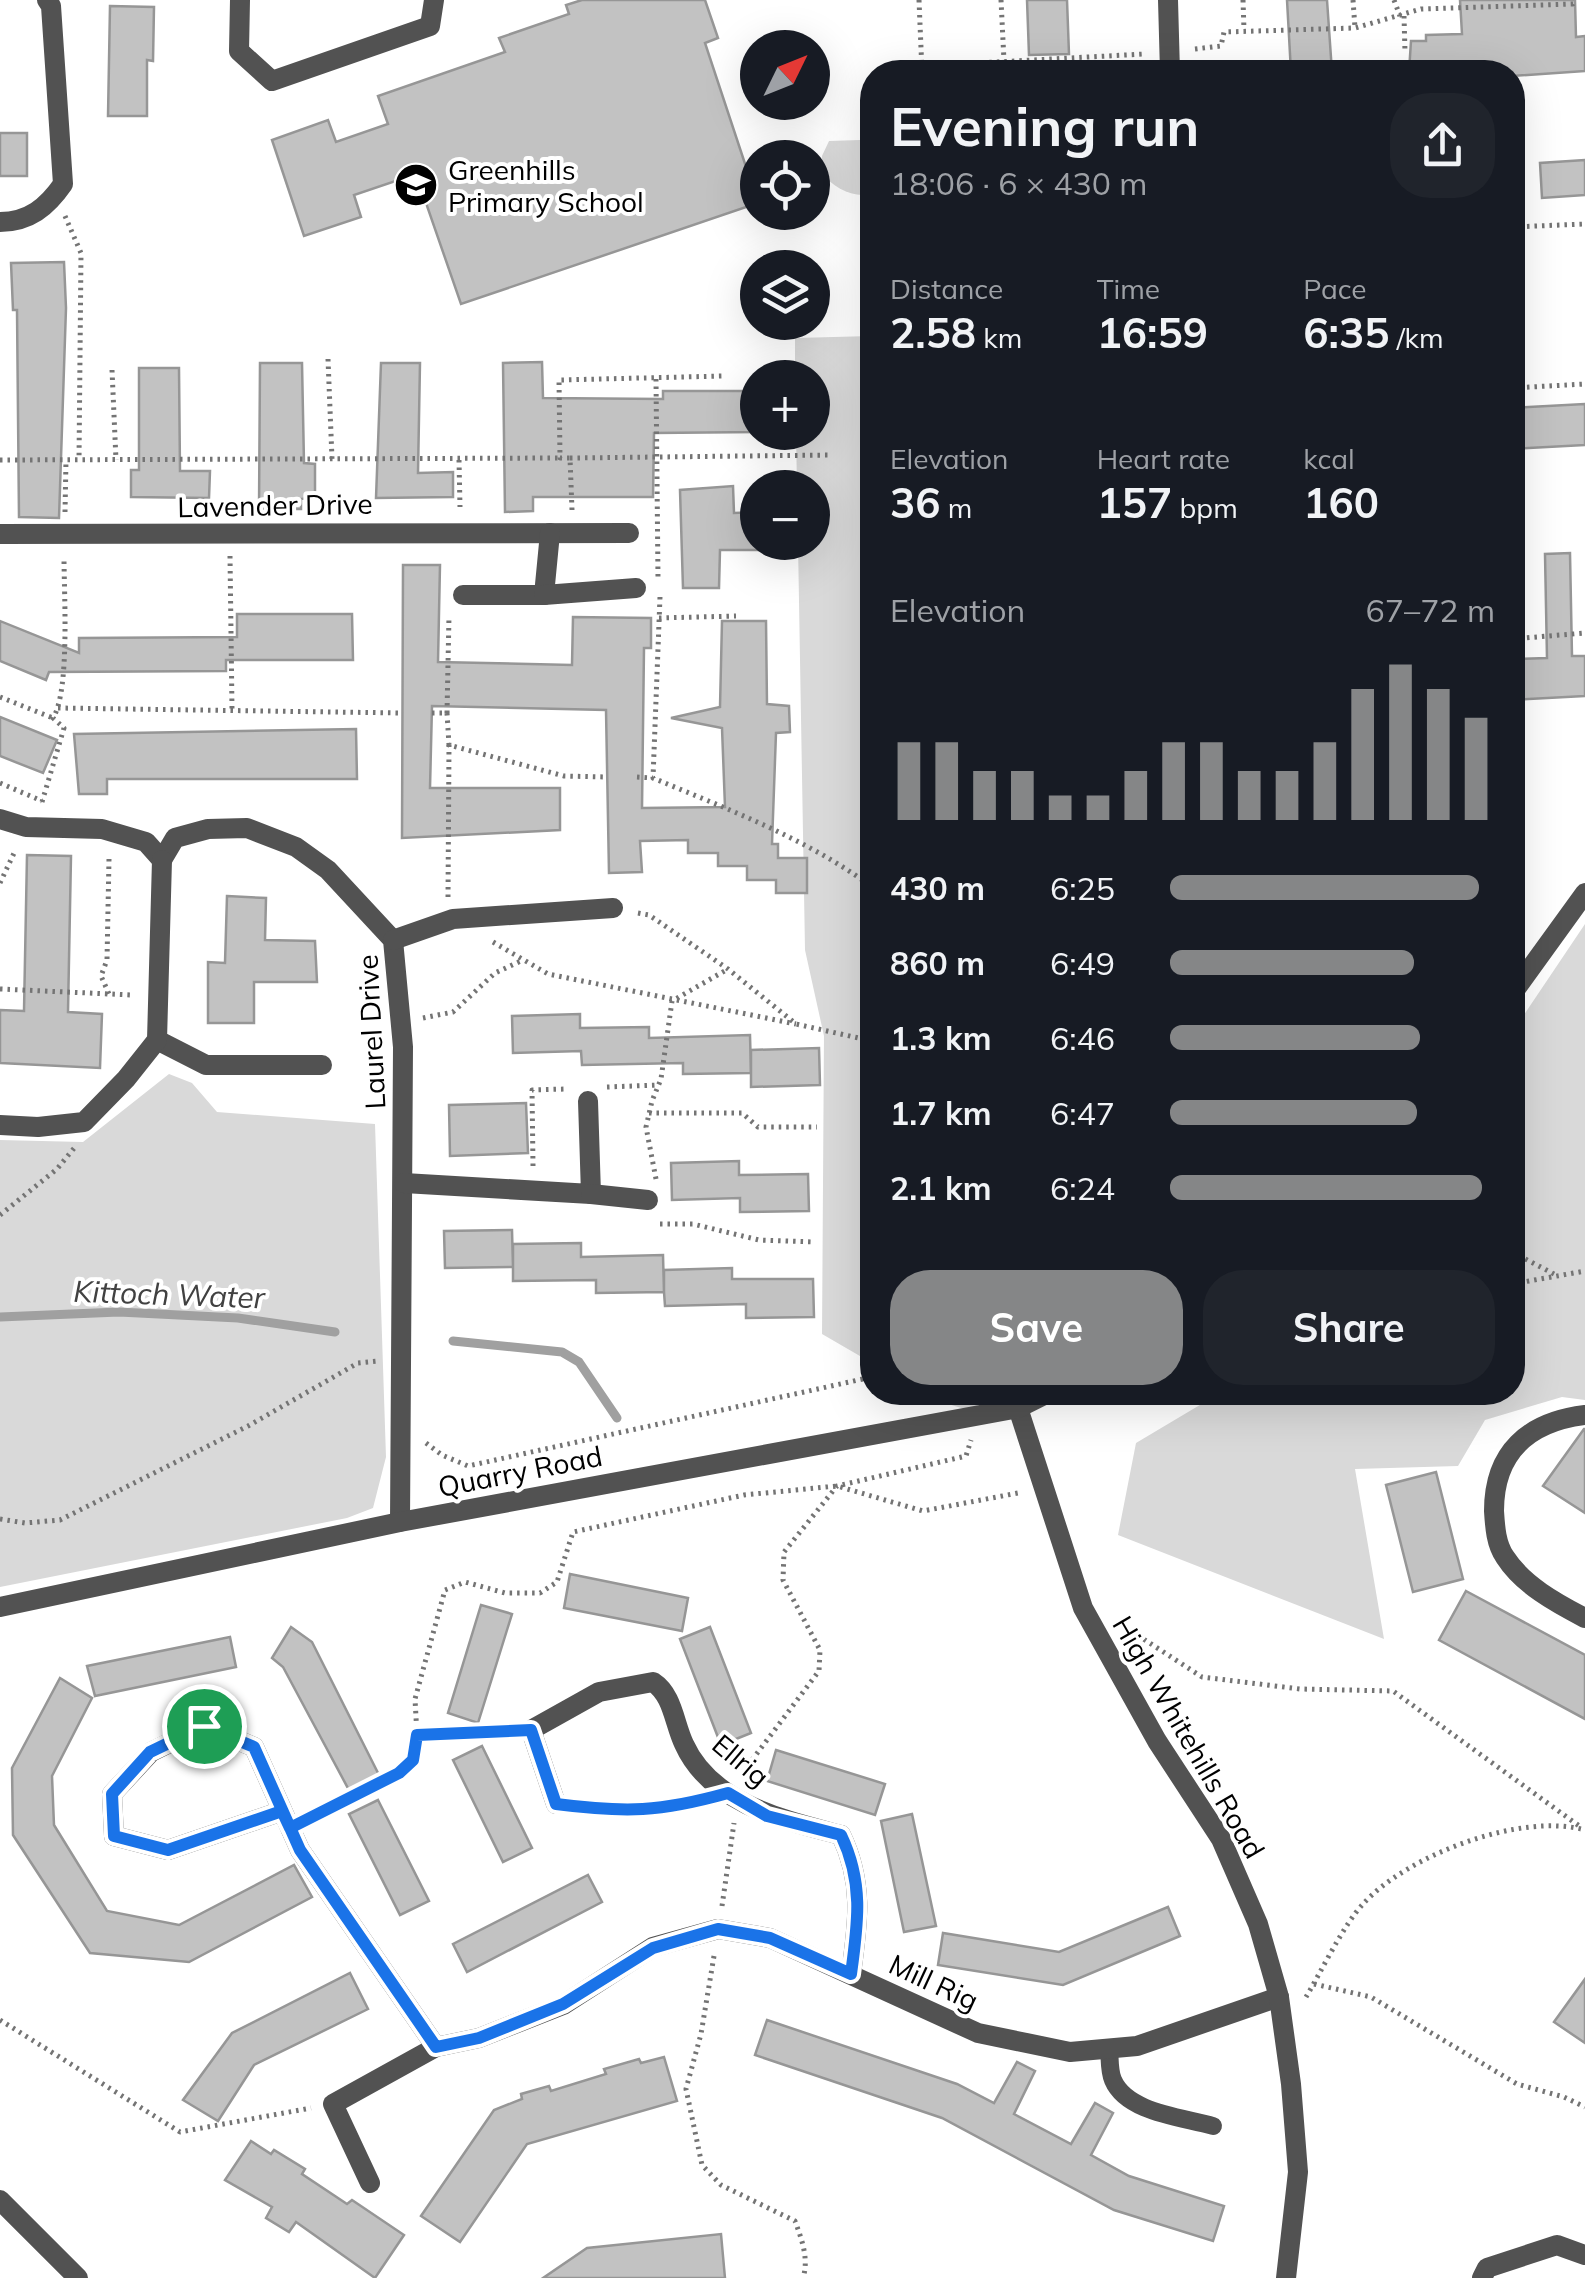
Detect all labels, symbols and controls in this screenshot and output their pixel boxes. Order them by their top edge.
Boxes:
north arrow [740,30,830,120]
map controls [740,30,830,560]
text: Evening run [890,91,1199,160]
button: share [1390,93,1495,198]
button: locate [740,140,830,230]
place label: Greenhills Primary School [448,152,644,219]
school or university icon: Greenhills Primary School [393,162,439,208]
text: 18:06 · 6 × 430 m [890,163,1147,203]
button: layers [740,250,830,340]
text: Distance [890,271,1003,306]
text: Time [1097,271,1160,306]
text: Pace [1303,271,1367,306]
text: 2.58 [890,306,976,359]
text: 16:59 [1097,306,1208,359]
text: 6:35 [1303,306,1389,359]
text: km [976,320,1022,355]
text: /km [1389,320,1444,355]
button: + [740,360,830,450]
text: Elevation [890,441,1008,476]
text: Heart rate [1097,441,1230,476]
text: kcal [1303,441,1355,476]
button: − [740,470,830,560]
text: 36 [890,476,940,529]
text: 157 [1097,476,1172,529]
text: 160 [1303,476,1379,529]
street label: Lavender Drive [177,486,373,524]
text: m [940,490,972,525]
text: bpm [1172,490,1238,525]
text: Elevation [890,590,1025,630]
text: 67–72 m [1366,590,1495,630]
text: 430 m [890,868,985,908]
text: 6:25 [1050,868,1115,908]
text: 860 m [890,943,985,983]
text: 6:49 [1050,943,1115,983]
street label: Laurel Drive [349,954,393,1110]
text: 1.3 km [890,1018,992,1058]
text: 6:46 [1050,1018,1115,1058]
text: 1.7 km [890,1093,992,1133]
text: 6:47 [1050,1093,1115,1133]
text: 2.1 km [890,1168,992,1208]
text: 6:24 [1050,1168,1115,1208]
button: Save [890,1270,1183,1385]
button: Share [1203,1270,1495,1385]
water label: Kittoch Water [73,1272,266,1316]
street label: Quarry Road [435,1438,605,1504]
street label: High Whitehills Road [1105,1610,1273,1864]
pin [162,1684,247,1769]
icon: arrive [177,1699,232,1754]
street label: Ellrig [705,1726,777,1794]
street label: Mill Rig [884,1946,984,2018]

